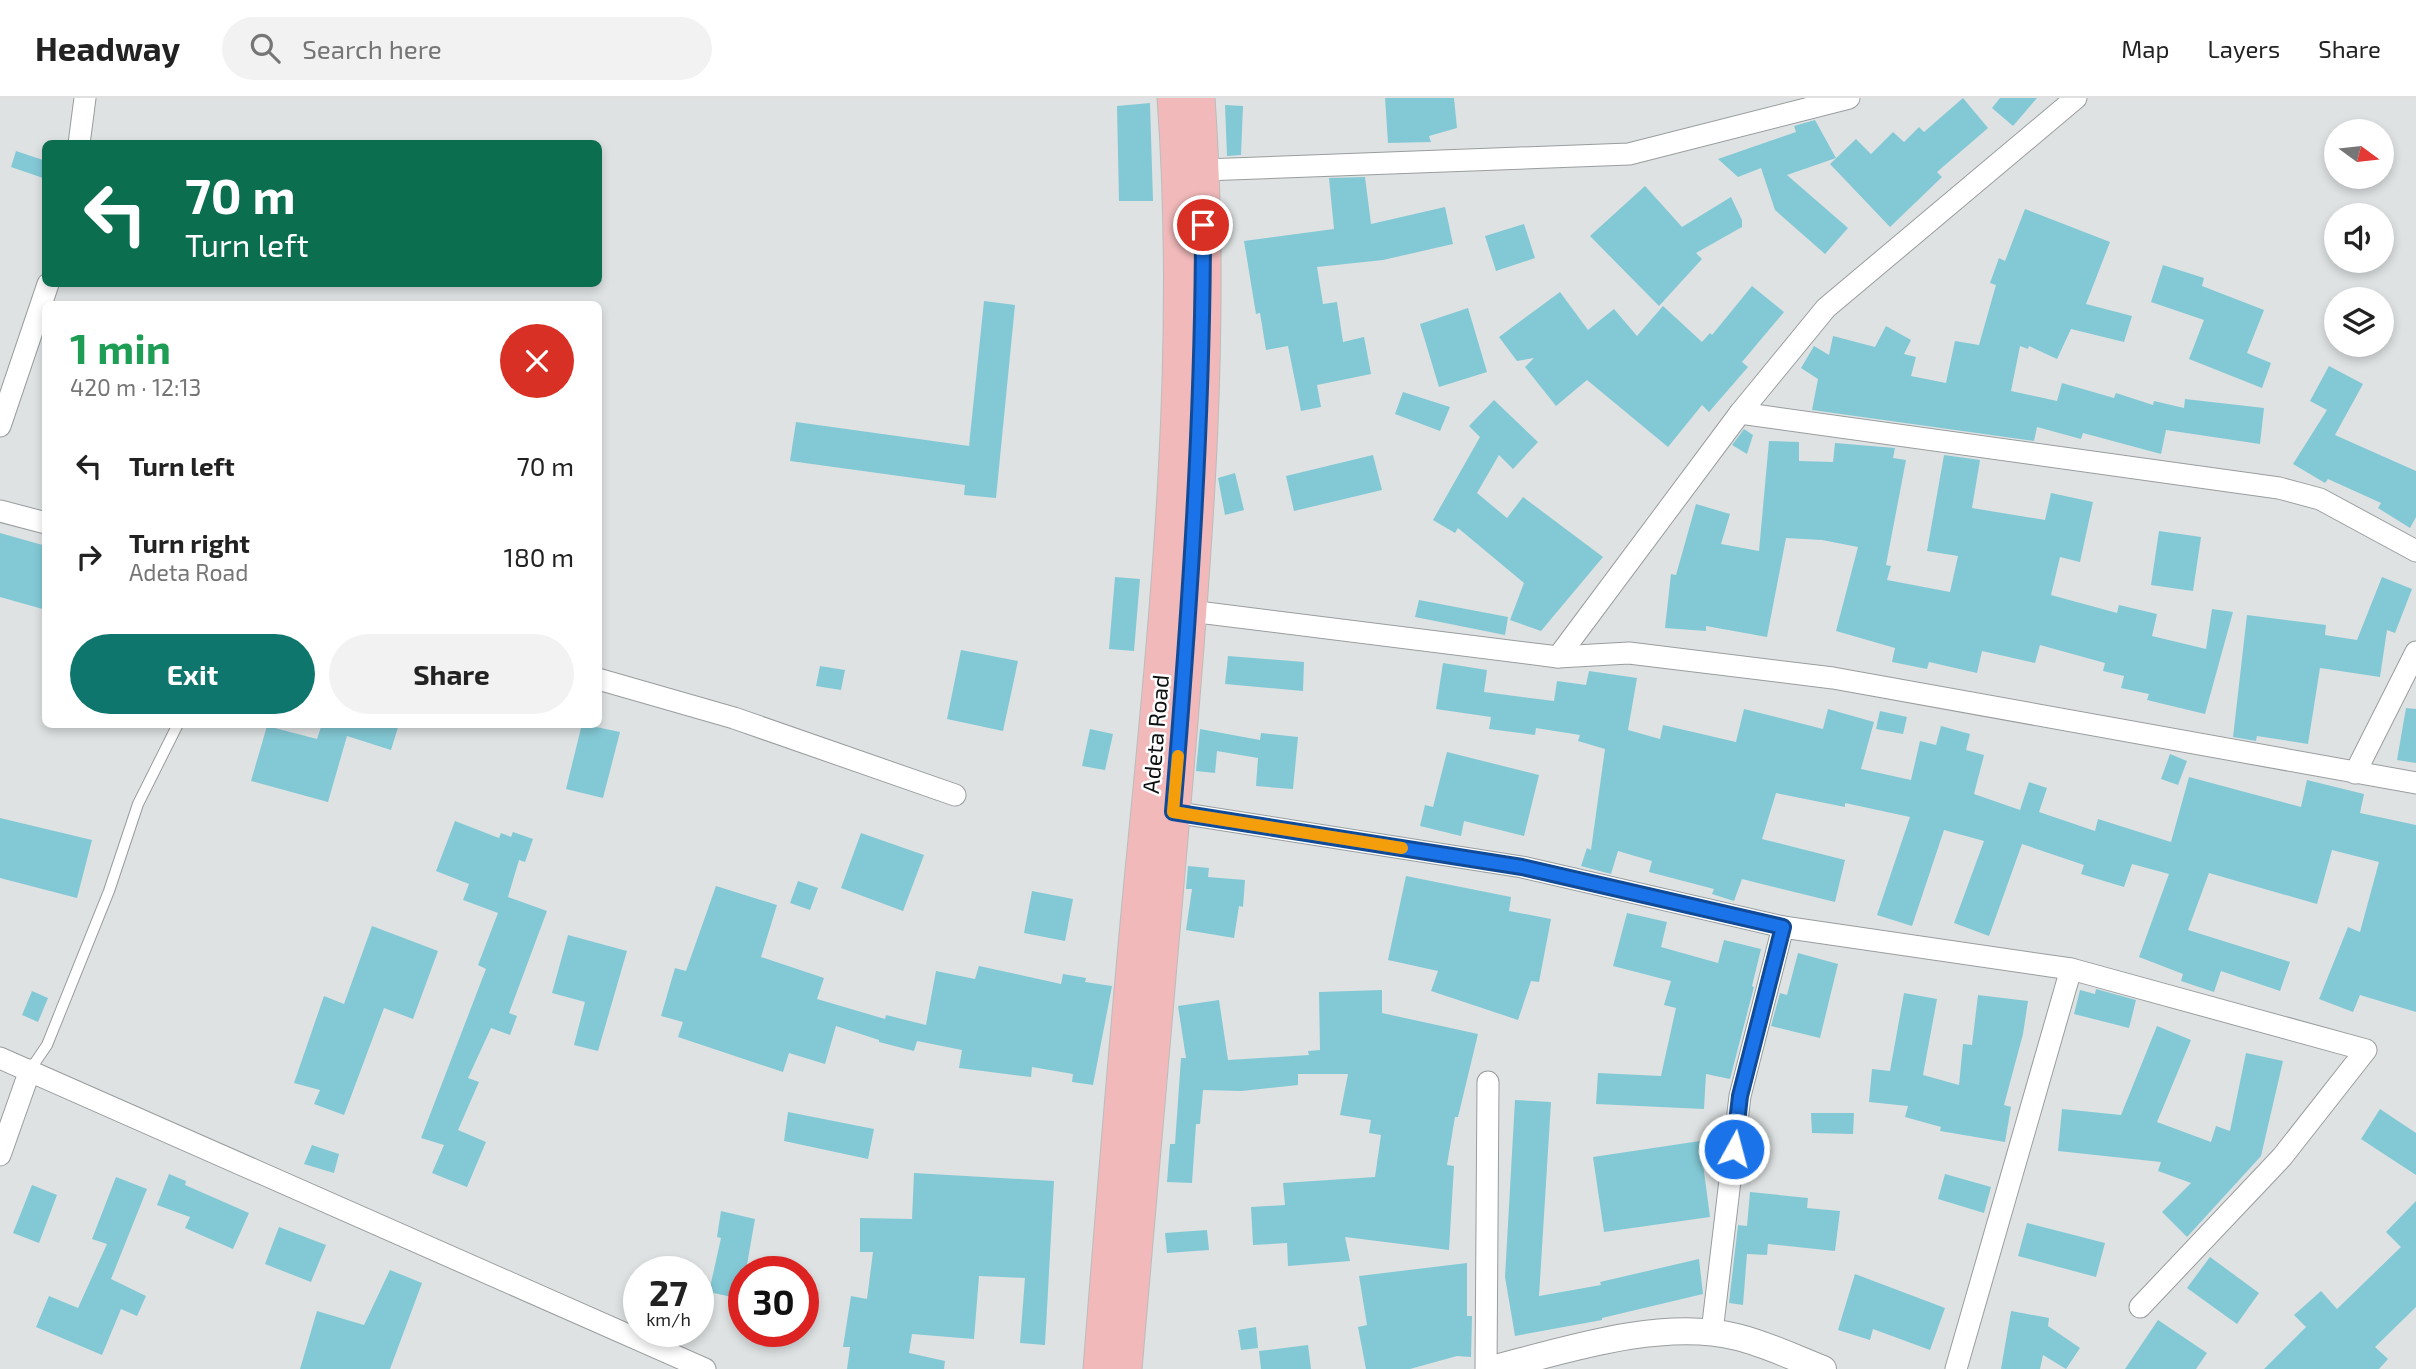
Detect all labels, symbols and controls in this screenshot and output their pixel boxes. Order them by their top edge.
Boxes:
search box [222,17,712,80]
text: Headway [35,28,180,68]
icon: search [246,29,284,67]
text: Search here [302,33,442,64]
text: Map [2121,34,2169,63]
text: Layers [2207,34,2280,63]
text: Share [2318,34,2381,63]
north arrow [2324,119,2394,189]
map controls [2324,119,2394,357]
text: 70 m [185,165,296,224]
icon: left [70,168,161,259]
pin [1173,195,1233,255]
button: sound [2324,203,2394,273]
icon: arrive [1184,206,1222,244]
text: Turn left [185,225,309,263]
button: layers [2324,287,2394,357]
text: 1 min [70,322,171,372]
button: close [500,324,574,398]
text: 420 m · 12:13 [70,373,201,401]
icon: left [70,447,108,485]
text: Turn left [129,450,235,481]
text: 70 m [516,450,574,481]
text: Turn right [129,527,250,558]
icon: right [70,538,108,576]
text: 180 m [504,541,574,572]
text: Adeta Road [129,558,248,586]
button: Exit [70,634,315,714]
button: Share [329,634,574,714]
street label: Adeta Road [1136,673,1174,795]
position arrow [1697,1112,1771,1186]
speed limit sign: 30 [728,1256,819,1347]
text: 27 [649,1271,688,1313]
text: km/h [646,1308,691,1330]

